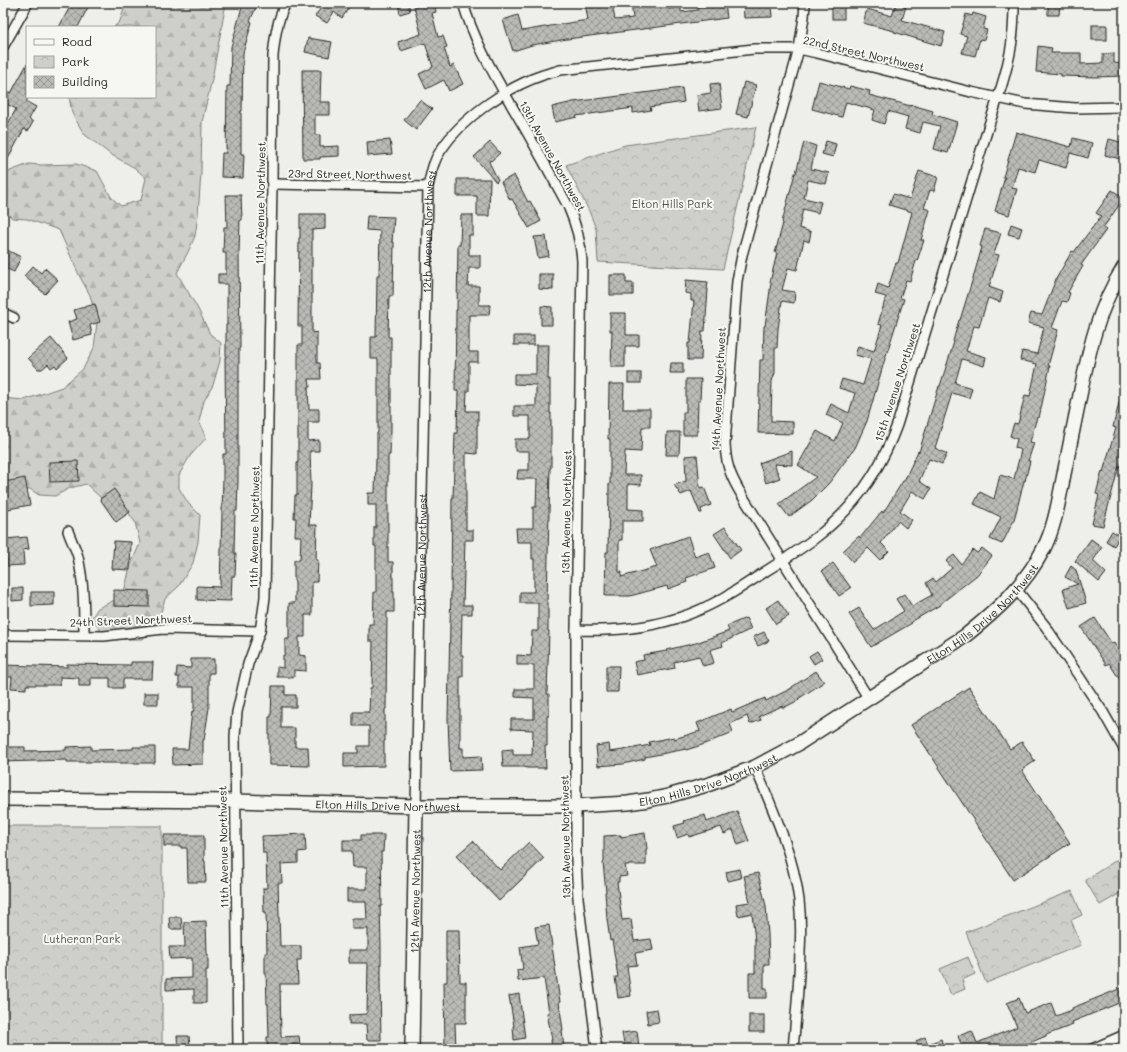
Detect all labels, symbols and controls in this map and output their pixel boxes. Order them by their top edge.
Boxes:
legend [26,26,156,98]
street label: 22nd Street Northwest [802,32,926,74]
text: Road [62,33,92,49]
text: Park [62,53,89,69]
text: Building [62,73,108,89]
street label: 13th Avenue Northwest [516,98,590,214]
street label: 11th Avenue Northwest [251,141,269,264]
street label: 23rd Street Northwest [288,165,412,183]
street label: 12th Avenue Northwest [418,167,439,293]
park label: Elton Hills Park [632,196,712,211]
street label: 15th Avenue Northwest [871,320,923,443]
street label: 14th Avenue Northwest [707,326,729,451]
street label: 13th Avenue Northwest [557,450,575,574]
street label: 11th Avenue Northwest [245,465,263,588]
street label: 12th Avenue Northwest [412,493,430,617]
street label: Elton Hills Drive Northwest [923,560,1041,667]
street label: 24th Street Northwest [70,610,193,630]
street label: Elton Hills Drive Northwest [638,749,780,809]
street label: 13th Avenue Northwest [556,775,574,899]
street label: 11th Avenue Northwest [214,785,232,908]
street label: Elton Hills Drive Northwest [315,796,461,814]
street label: 12th Avenue Northwest [406,829,423,953]
park label: Lutheran Park [44,931,120,946]

